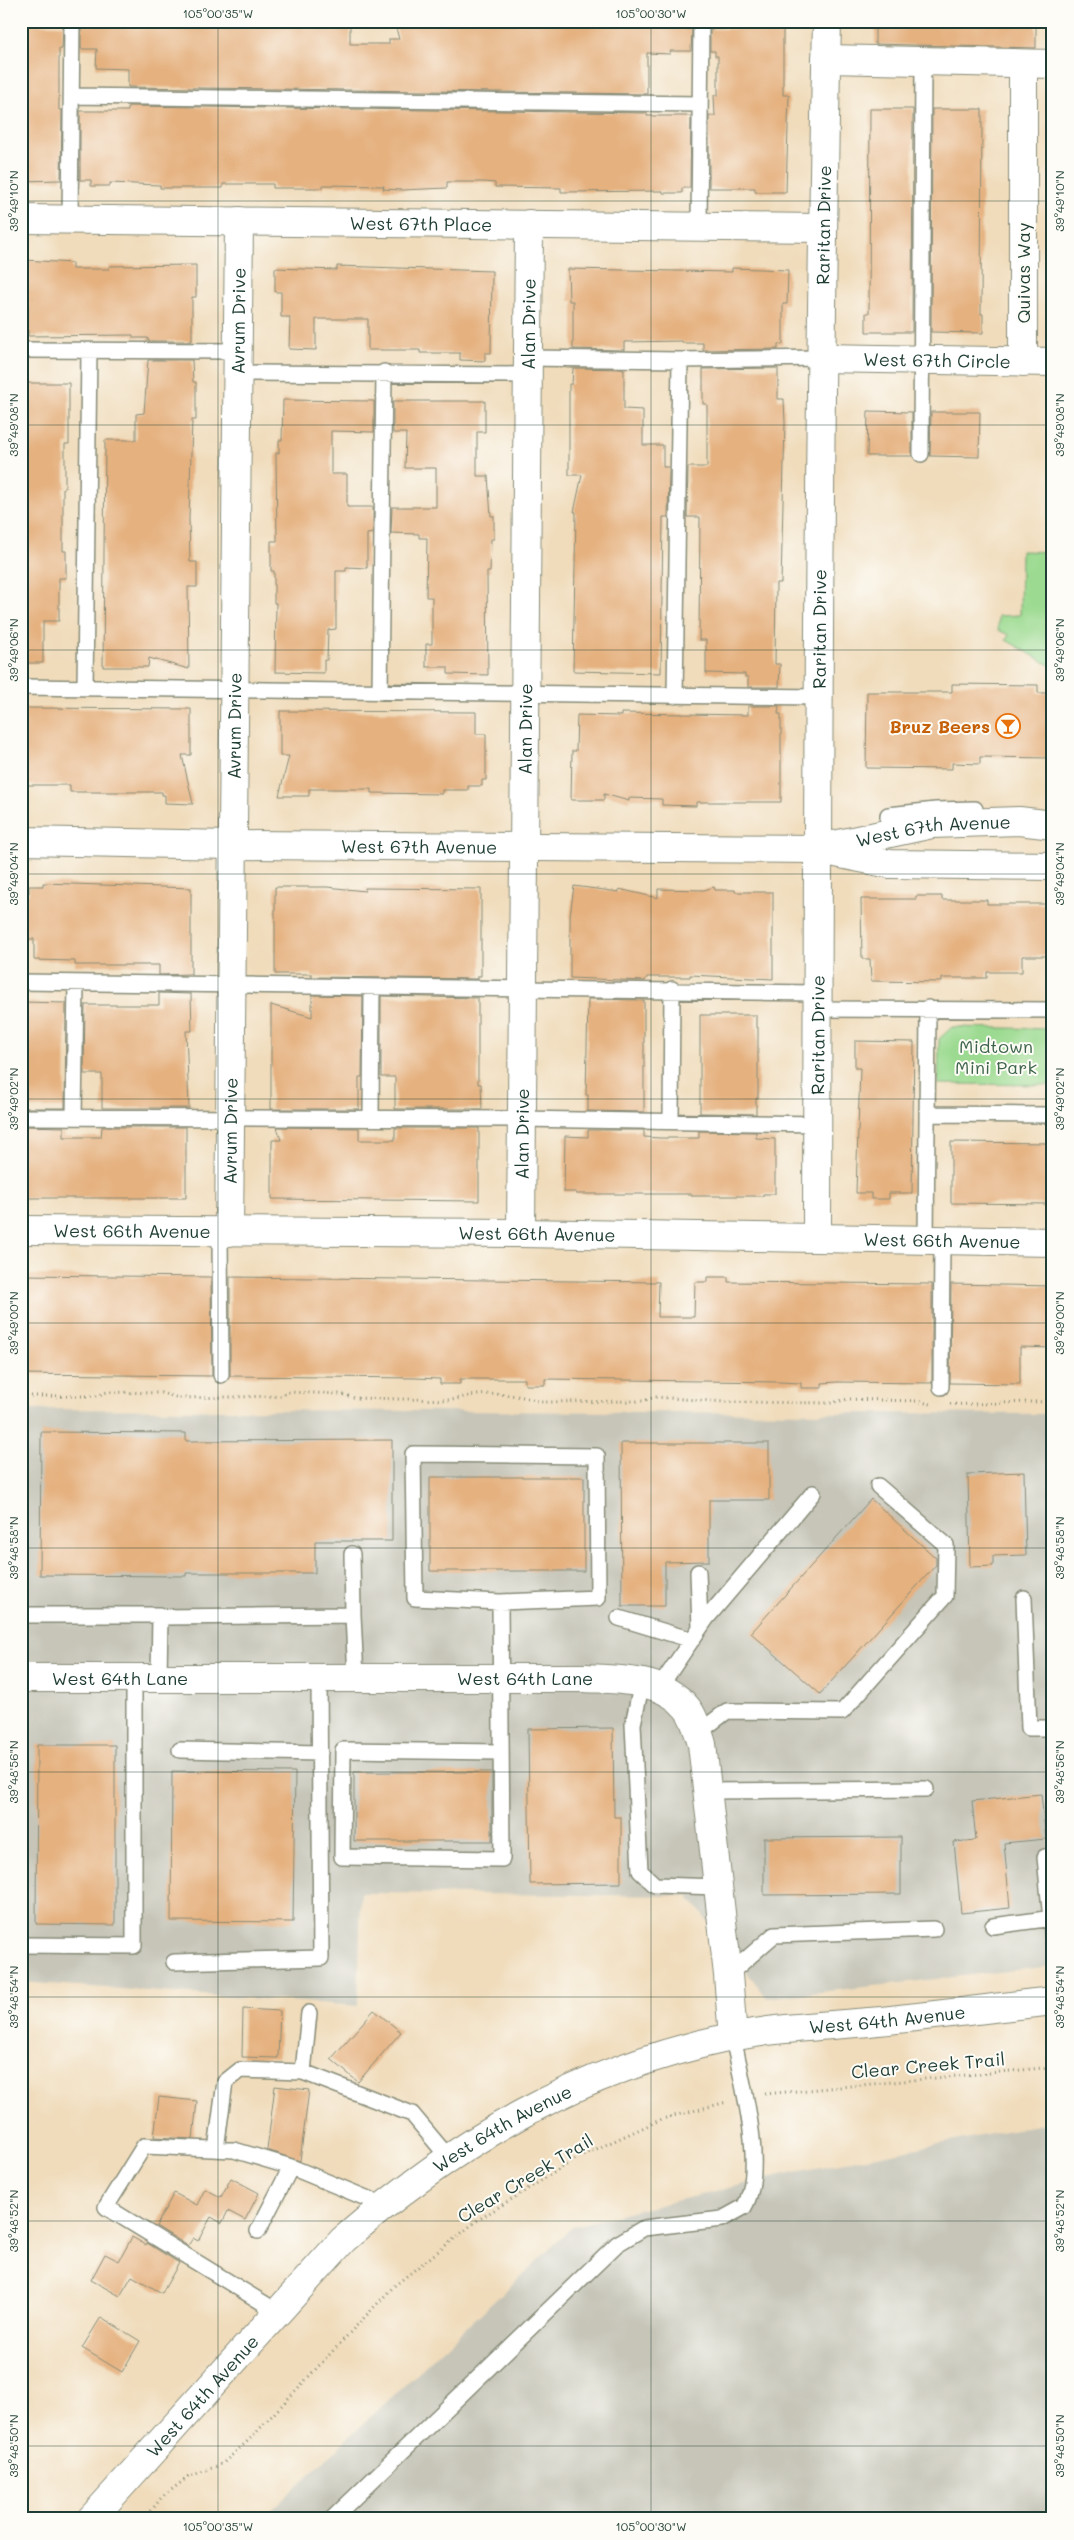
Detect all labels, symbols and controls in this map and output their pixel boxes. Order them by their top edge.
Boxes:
text: 105°00'35"W [183,5,253,21]
text: 105°00'30"W [615,5,687,21]
street label: Raritan Drive [810,165,836,285]
text: 39°49'10"N [5,170,21,232]
text: 39°49'10"N [1051,170,1067,232]
street label: West 67th Place [350,211,492,236]
street label: Quivas Way [1011,222,1035,324]
street label: Avrum Drive [225,268,251,375]
street label: Alan Drive [516,278,541,370]
street label: West 67th Circle [863,347,1011,373]
text: 39°49'08"N [5,393,21,457]
text: 39°49'08"N [1051,393,1067,457]
street label: Raritan Drive [807,569,831,689]
text: 39°49'06"N [5,618,21,682]
text: 39°49'06"N [1051,618,1067,682]
street label: Avrum Drive [221,672,247,780]
street label: Alan Drive [513,683,537,775]
bar icon: Bruz Beers [995,713,1021,739]
place label: Bruz Beers [889,714,990,738]
street label: West 67th Avenue [854,809,1011,852]
street label: West 67th Avenue [341,834,497,859]
text: 39°49'04"N [5,842,21,906]
text: 39°49'04"N [1051,842,1067,906]
street label: Raritan Drive [805,975,830,1095]
park label: Midtown Mini Park [955,1034,1037,1079]
text: 39°49'02"N [5,1068,21,1130]
text: 39°49'02"N [1051,1068,1067,1130]
street label: Avrum Drive [217,1077,243,1185]
street label: Alan Drive [509,1088,534,1180]
street label: West 66th Avenue [53,1218,211,1243]
street label: West 66th Avenue [458,1221,616,1247]
street label: West 66th Avenue [863,1227,1021,1253]
text: 39°49'00"N [5,1291,21,1355]
text: 39°49'00"N [1051,1291,1067,1355]
text: 39°48'58"N [5,1516,21,1580]
text: 39°48'58"N [1051,1516,1067,1580]
street label: West 64th Lane [52,1666,188,1690]
street label: West 64th Lane [457,1666,594,1690]
text: 39°48'56"N [5,1740,21,1804]
text: 39°48'56"N [1051,1740,1067,1804]
text: 39°48'54"N [5,1966,21,2028]
text: 39°48'54"N [1051,1966,1067,2028]
street label: West 64th Avenue [808,1999,967,2039]
street label: Clear Creek Trail [850,2046,1006,2084]
street label: West 64th Avenue [428,2079,575,2178]
street label: Clear Creek Trail [453,2128,597,2228]
text: 39°48'52"N [5,2190,21,2252]
text: 39°48'52"N [1051,2190,1067,2252]
street label: West 64th Avenue [141,2329,264,2462]
text: 39°48'50"N [5,2414,21,2478]
text: 39°48'50"N [1051,2414,1067,2478]
text: 105°00'35"W [183,2518,253,2534]
text: 105°00'30"W [615,2518,687,2534]

